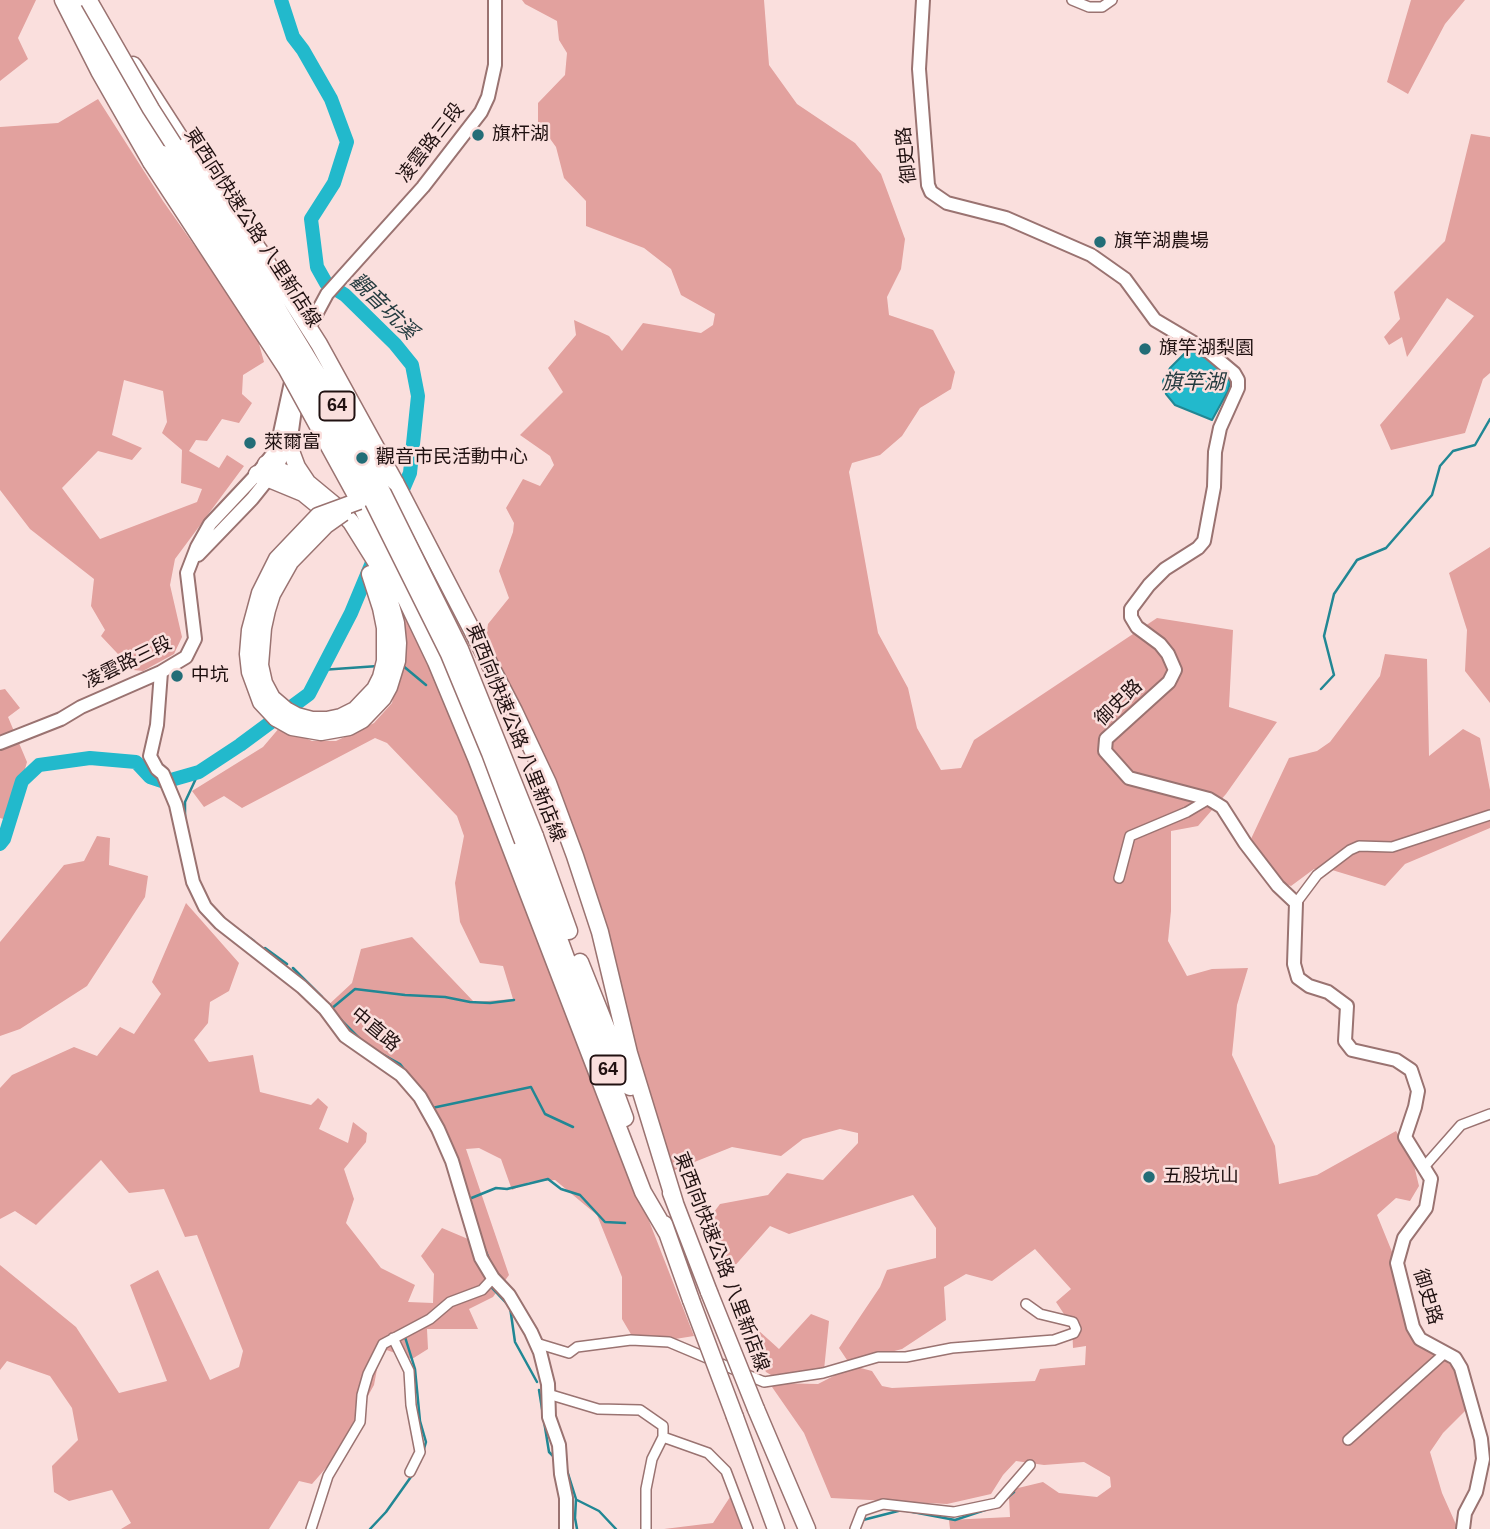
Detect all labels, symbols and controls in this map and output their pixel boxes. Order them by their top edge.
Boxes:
street label: 凌雲路三段 [393,99,469,187]
street label: 東西向快速公路 八里新店線 [179,124,325,332]
place label: 旗杆湖 [492,124,549,146]
street label: 御史路 [893,125,921,185]
marker: 旗杆湖 [470,127,486,143]
place label: 旗竿湖農場 [1114,231,1209,253]
marker: 旗竿湖農場 [1092,234,1108,250]
water label: 觀音坑溪 [344,269,422,345]
place label: 旗竿湖梨園 [1159,338,1254,360]
marker: 旗竿湖梨園 [1137,341,1153,357]
water label: 旗竿湖 [1162,370,1224,396]
road number: 64 [320,392,354,420]
place label: 萊爾富 [264,432,321,454]
marker: 萊爾富 [242,435,258,451]
place label: 觀音市民活動中心 [376,447,528,469]
marker: 觀音市民活動中心 [354,450,370,466]
street label: 東西向快速公路 八里新店線 [461,621,569,845]
street label: 凌雲路三段 [80,632,176,694]
place label: 中坑 [191,665,229,687]
marker: 中坑 [169,668,185,684]
street label: 御史路 [1091,675,1147,731]
street label: 中直路 [346,1003,404,1057]
road number: 64 [590,1056,626,1084]
street label: 東西向快速公路 八里新店線 [669,1149,773,1375]
place label: 五股坑山 [1163,1166,1239,1188]
marker: 五股坑山 [1141,1169,1157,1185]
street label: 御史路 [1408,1266,1446,1328]

